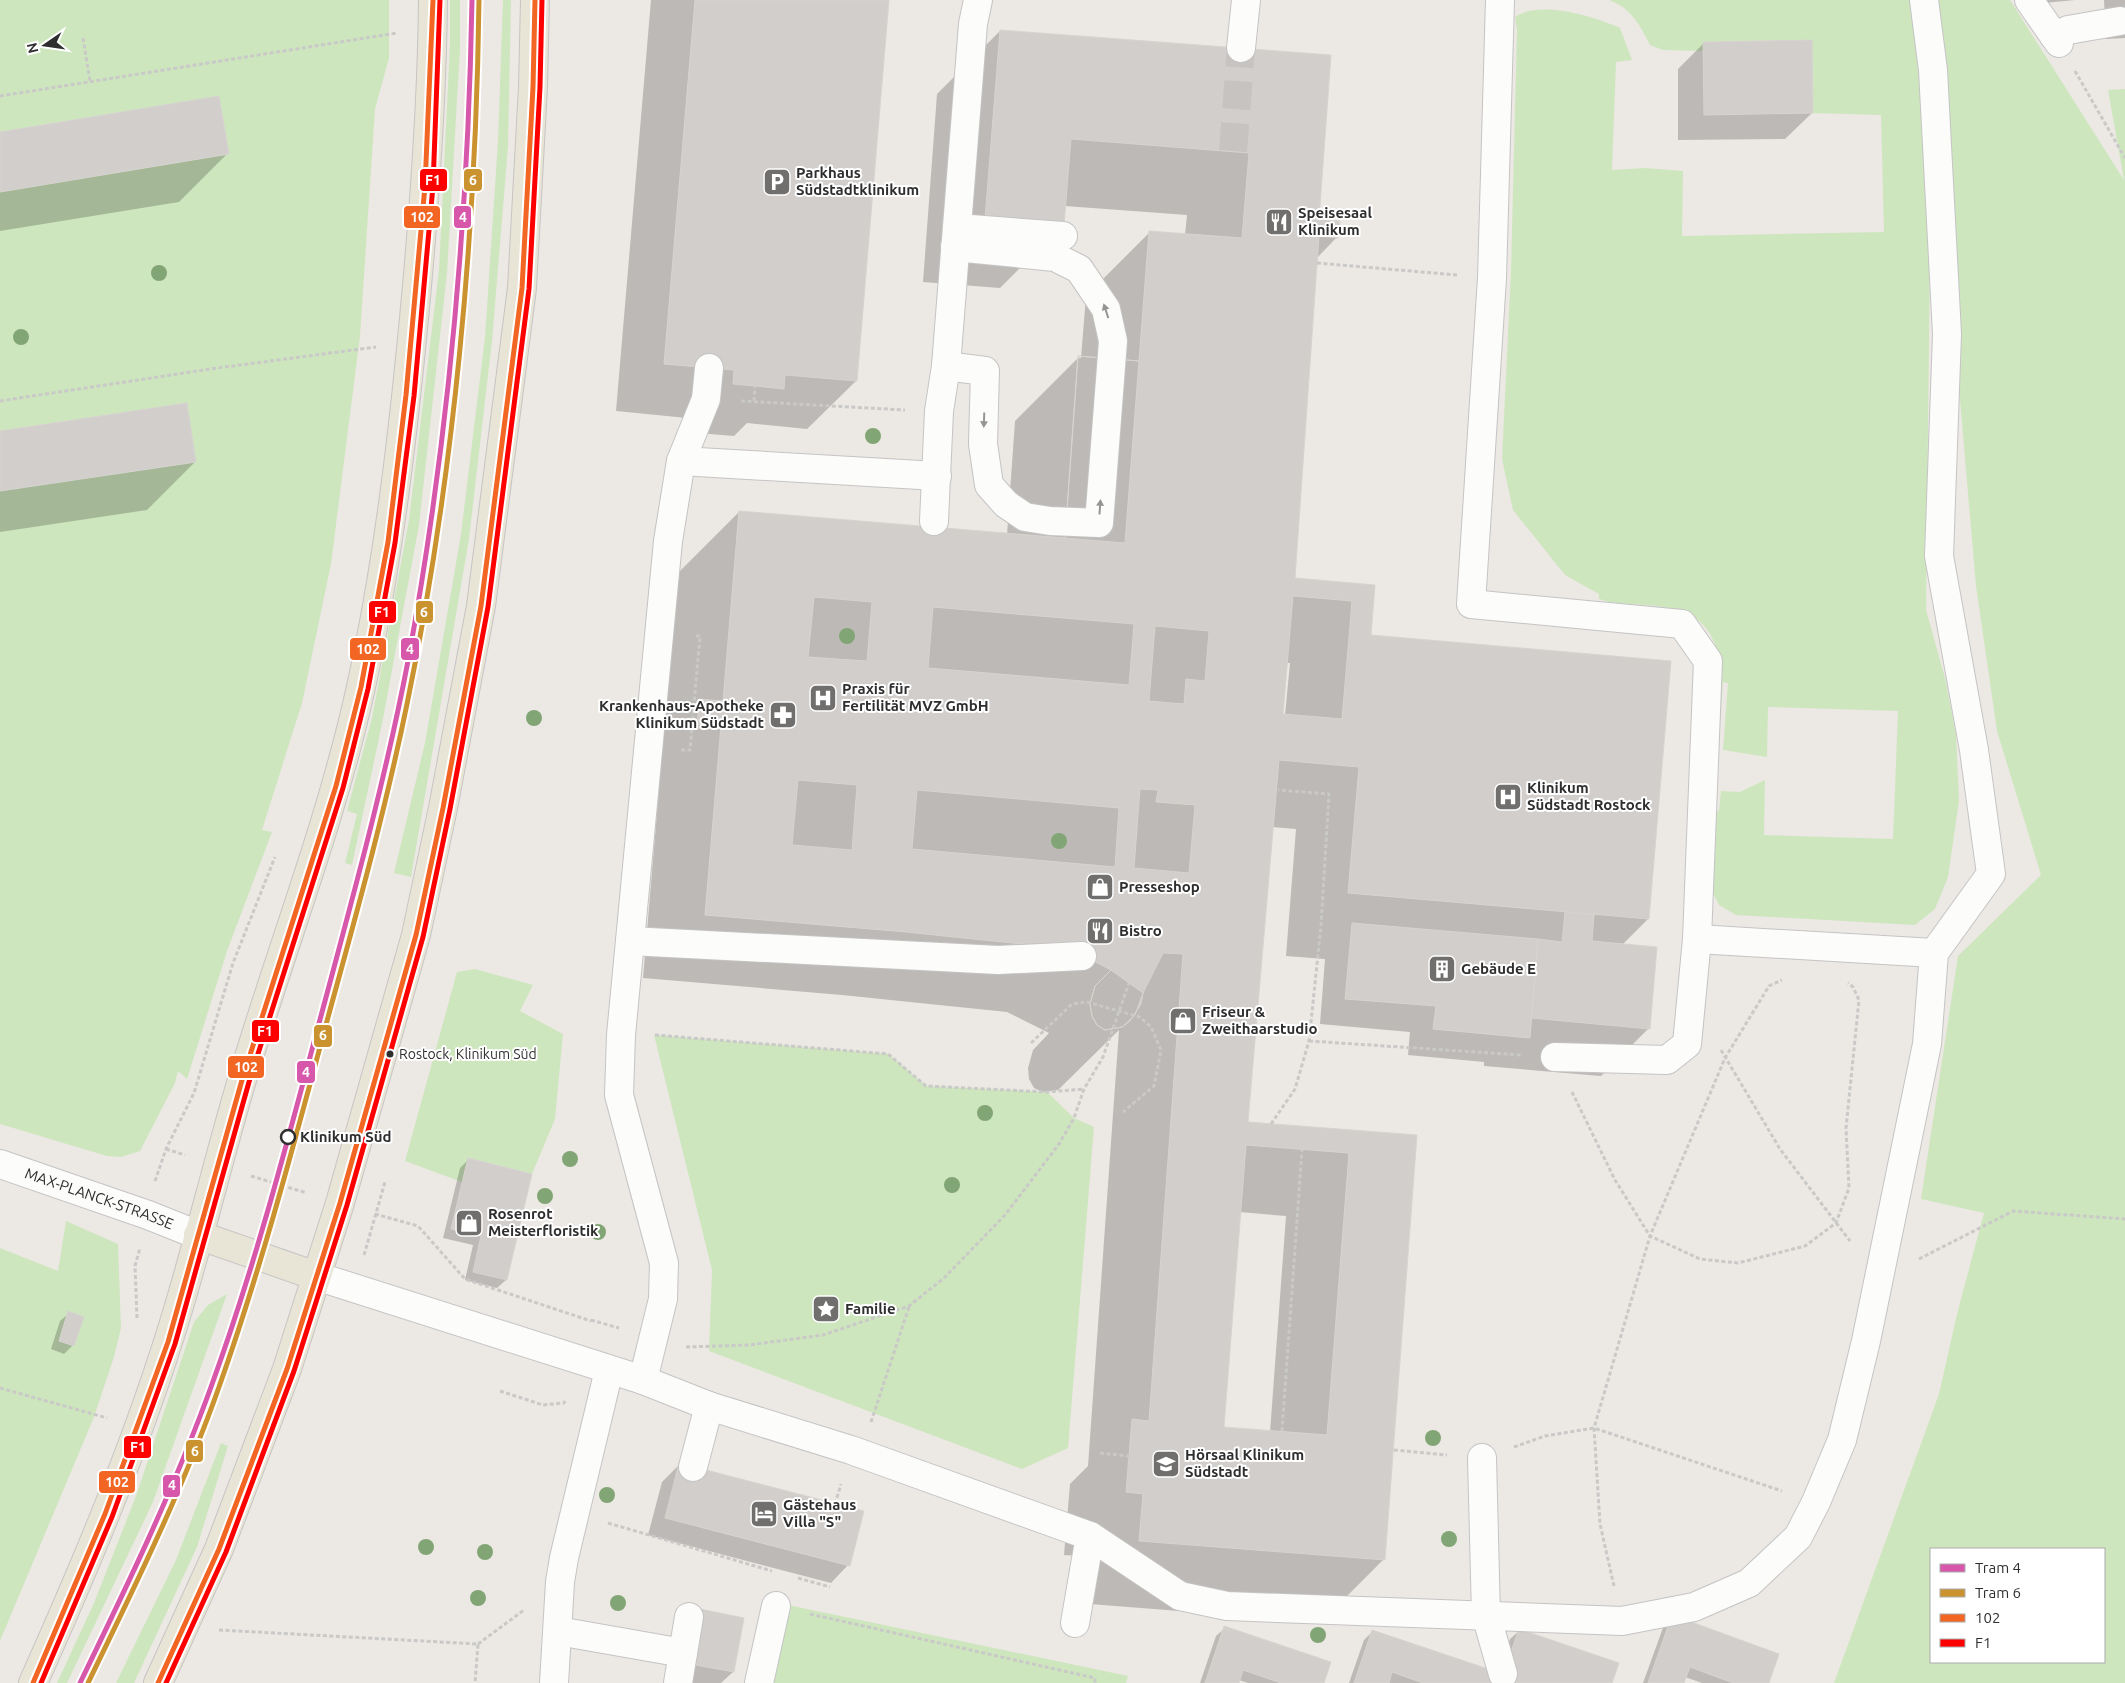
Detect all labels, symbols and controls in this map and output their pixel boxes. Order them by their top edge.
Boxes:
north arrow [20,20,70,70]
text: N [23,41,41,55]
place label: Parkhaus Südstadtklinikum [796,164,919,198]
parking icon: Parkhaus Südstadtklinikum [762,167,792,197]
line badge: F1 [419,168,448,192]
line badge: 6 [463,168,483,192]
text: F1 [425,172,441,188]
text: 6 [469,172,477,188]
place label: Speisesaal Klinikum [1298,204,1372,238]
line badge: 102 [403,205,441,229]
line badge: 4 [453,205,472,229]
restaurant icon: Speisesaal Klinikum [1264,207,1294,237]
text: 102 [410,209,434,225]
text: 4 [459,209,467,225]
one-way arrow [1102,304,1109,319]
one-way arrow [979,412,987,428]
one-way arrow [1096,499,1104,515]
line badge: F1 [368,600,397,624]
line badge: 6 [415,600,434,624]
text: F1 [374,604,390,620]
text: 6 [420,604,428,620]
line badge: 102 [349,637,387,661]
line badge: 4 [400,637,420,661]
text: 102 [356,641,380,657]
text: 4 [406,641,414,657]
place label: Praxis für Fertilität MVZ GmbH [842,680,989,714]
hospital icon: Praxis für Fertilität MVZ GmbH [808,683,838,713]
place label: Krankenhaus-Apotheke Klinikum Südstadt [599,697,765,731]
pharmacy icon: Krankenhaus-Apotheke Klinikum Südstadt [768,700,798,730]
place label: Klinikum Südstadt Rostock [1527,779,1651,813]
hospital icon: Klinikum Südstadt Rostock [1493,782,1523,812]
shop icon: Presseshop [1085,872,1115,902]
place label: Presseshop [1119,878,1200,895]
restaurant icon: Bistro [1085,916,1115,946]
place label: Bistro [1119,922,1162,939]
building icon: Gebäude E [1427,954,1457,984]
place label: Gebäude E [1461,960,1536,977]
place label: Friseur & Zweithaarstudio [1202,1003,1318,1037]
shop icon: Friseur & Zweithaarstudio [1168,1006,1198,1036]
line badge: F1 [251,1019,280,1043]
text: F1 [257,1023,273,1039]
line badge: 6 [313,1024,333,1048]
text: 6 [319,1027,327,1043]
place label: Rostock, Klinikum Süd [399,1046,537,1062]
marker: Rostock, Klinikum Süd [385,1049,395,1059]
line badge: 102 [227,1055,265,1079]
text: 102 [234,1059,258,1075]
line badge: 4 [296,1060,316,1084]
text: 4 [302,1064,310,1080]
place label: Klinikum Süd [300,1128,391,1145]
marker: Klinikum Süd [280,1129,296,1145]
street label: MAX-PLANCK-STRASSE [23,1164,176,1232]
place label: Rosenrot Meisterfloristik [488,1205,599,1239]
shop icon: Rosenrot Meisterfloristik [454,1208,484,1238]
place icon: Familie [811,1294,841,1324]
place label: Familie [845,1300,896,1317]
line badge: F1 [123,1435,152,1459]
text: F1 [130,1439,146,1455]
line badge: 6 [185,1439,204,1463]
text: 6 [191,1443,199,1459]
place label: Hörsaal Klinikum Südstadt [1185,1446,1304,1480]
school or university icon: Hörsaal Klinikum Südstadt [1151,1449,1181,1479]
line badge: 102 [98,1470,136,1494]
text: 102 [105,1474,129,1490]
line badge: 4 [162,1474,181,1498]
text: 4 [168,1477,176,1493]
place label: Gästehaus Villa "S" [783,1496,856,1530]
hotel icon: Gästehaus Villa "S" [749,1499,779,1529]
legend [1930,1548,2105,1663]
text: Tram 4 [1975,1559,2021,1576]
text: Tram 6 [1975,1584,2021,1601]
text: 102 [1975,1609,2000,1626]
text: F1 [1975,1634,1991,1651]

